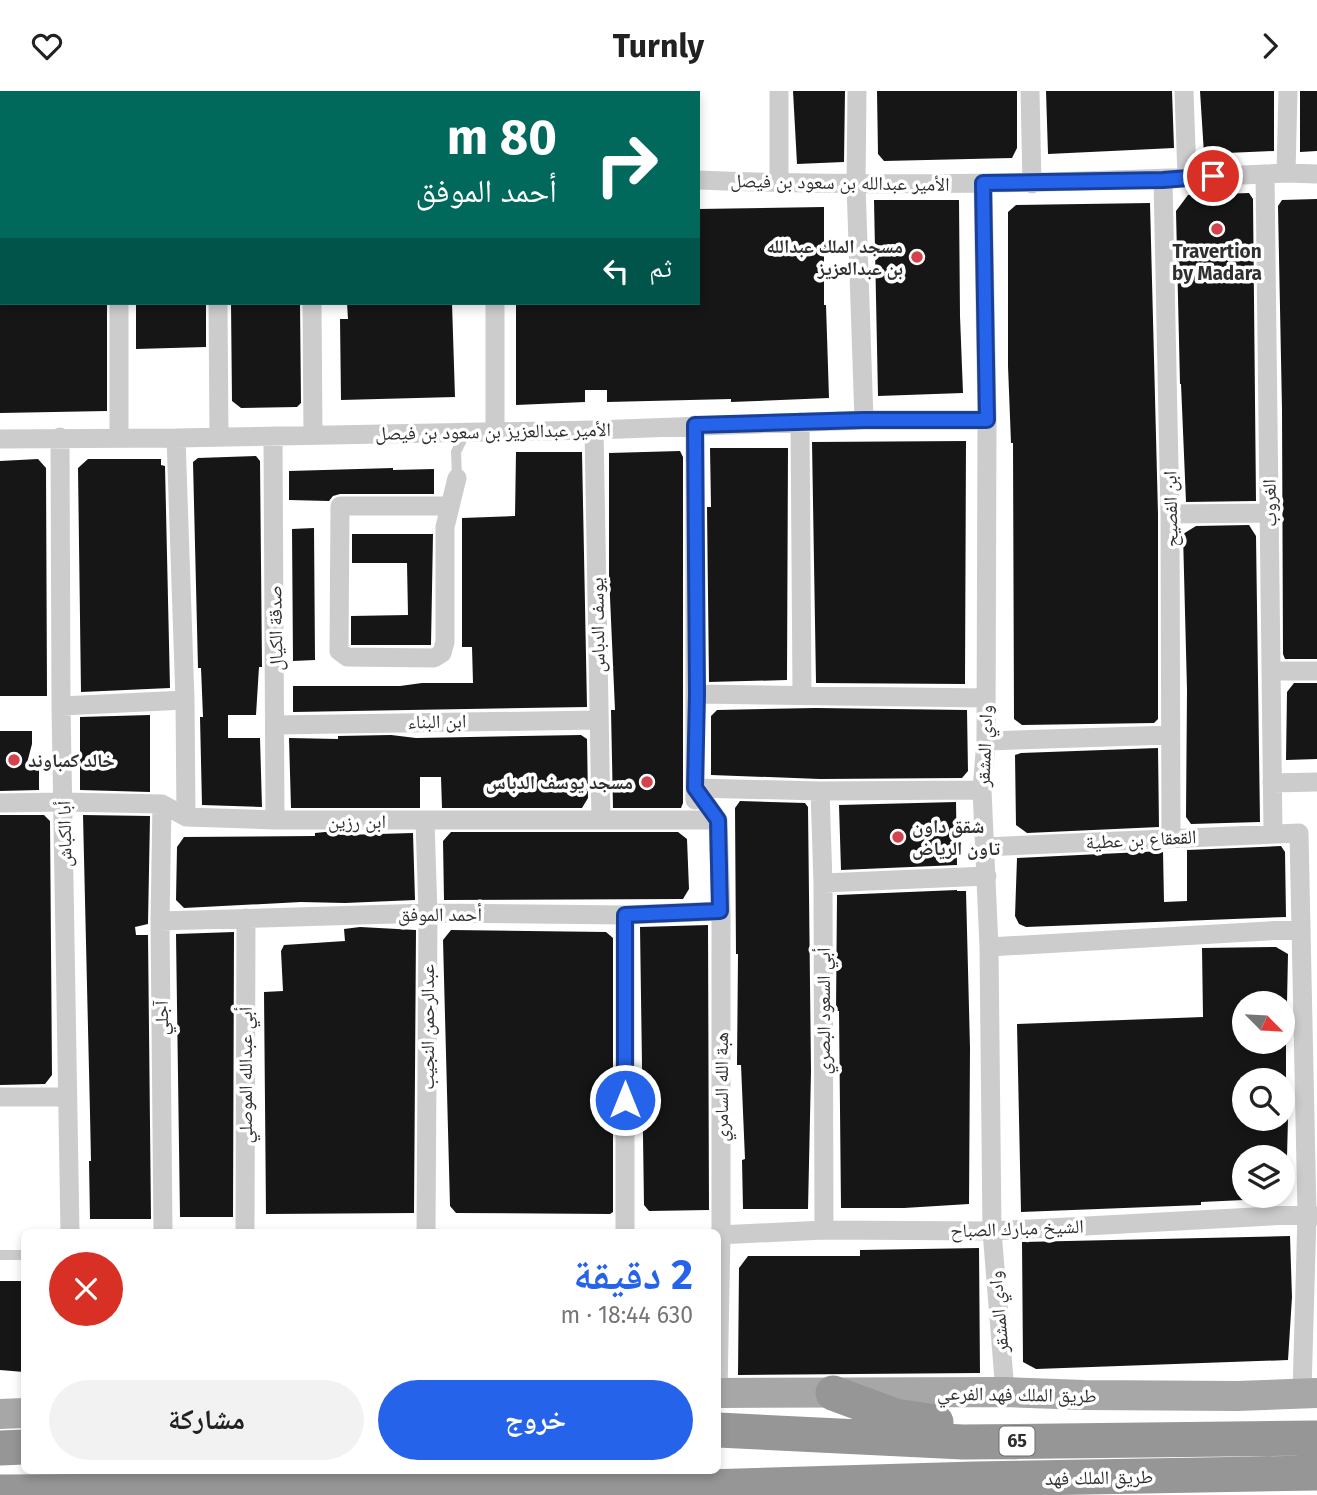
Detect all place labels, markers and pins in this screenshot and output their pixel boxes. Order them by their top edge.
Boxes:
pin [1183,146,1243,206]
marker: Travertion by Madara [1209,221,1225,237]
place label: مسجد الملك عبدالله بن عبدالعزيز [766,235,903,280]
place label: Travertion by Madara [1172,240,1262,285]
marker: مسجد الملك عبدالله بن عبدالعزيز [909,249,925,265]
place label: خالد كمباوند [28,749,115,772]
marker: خالد كمباوند [6,752,22,768]
place label: مسجد يوسف الدباس [486,771,633,794]
marker: مسجد يوسف الدباس [639,774,655,790]
place label: شقق داون تاون الرياض [912,815,1001,860]
marker: شقق داون تاون الرياض [890,829,906,845]

